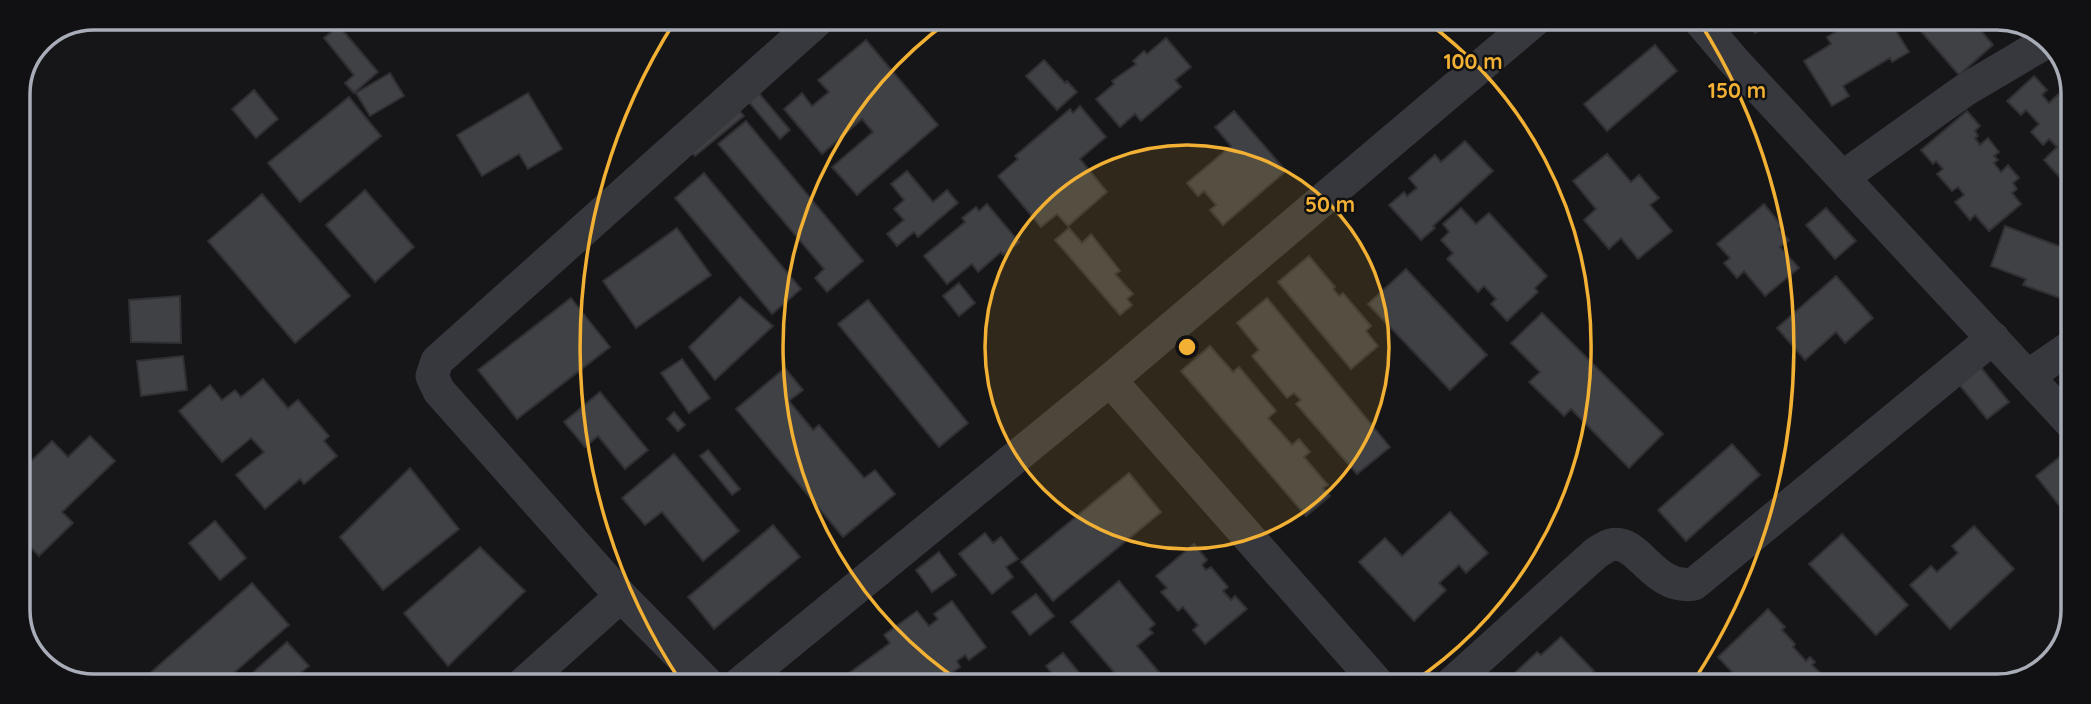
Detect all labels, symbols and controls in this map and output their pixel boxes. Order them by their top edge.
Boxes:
text: 100 m [1443,48,1503,74]
text: 150 m [1708,77,1766,103]
text: 50 m [1305,191,1355,217]
centre of rings [1175,335,1199,359]

